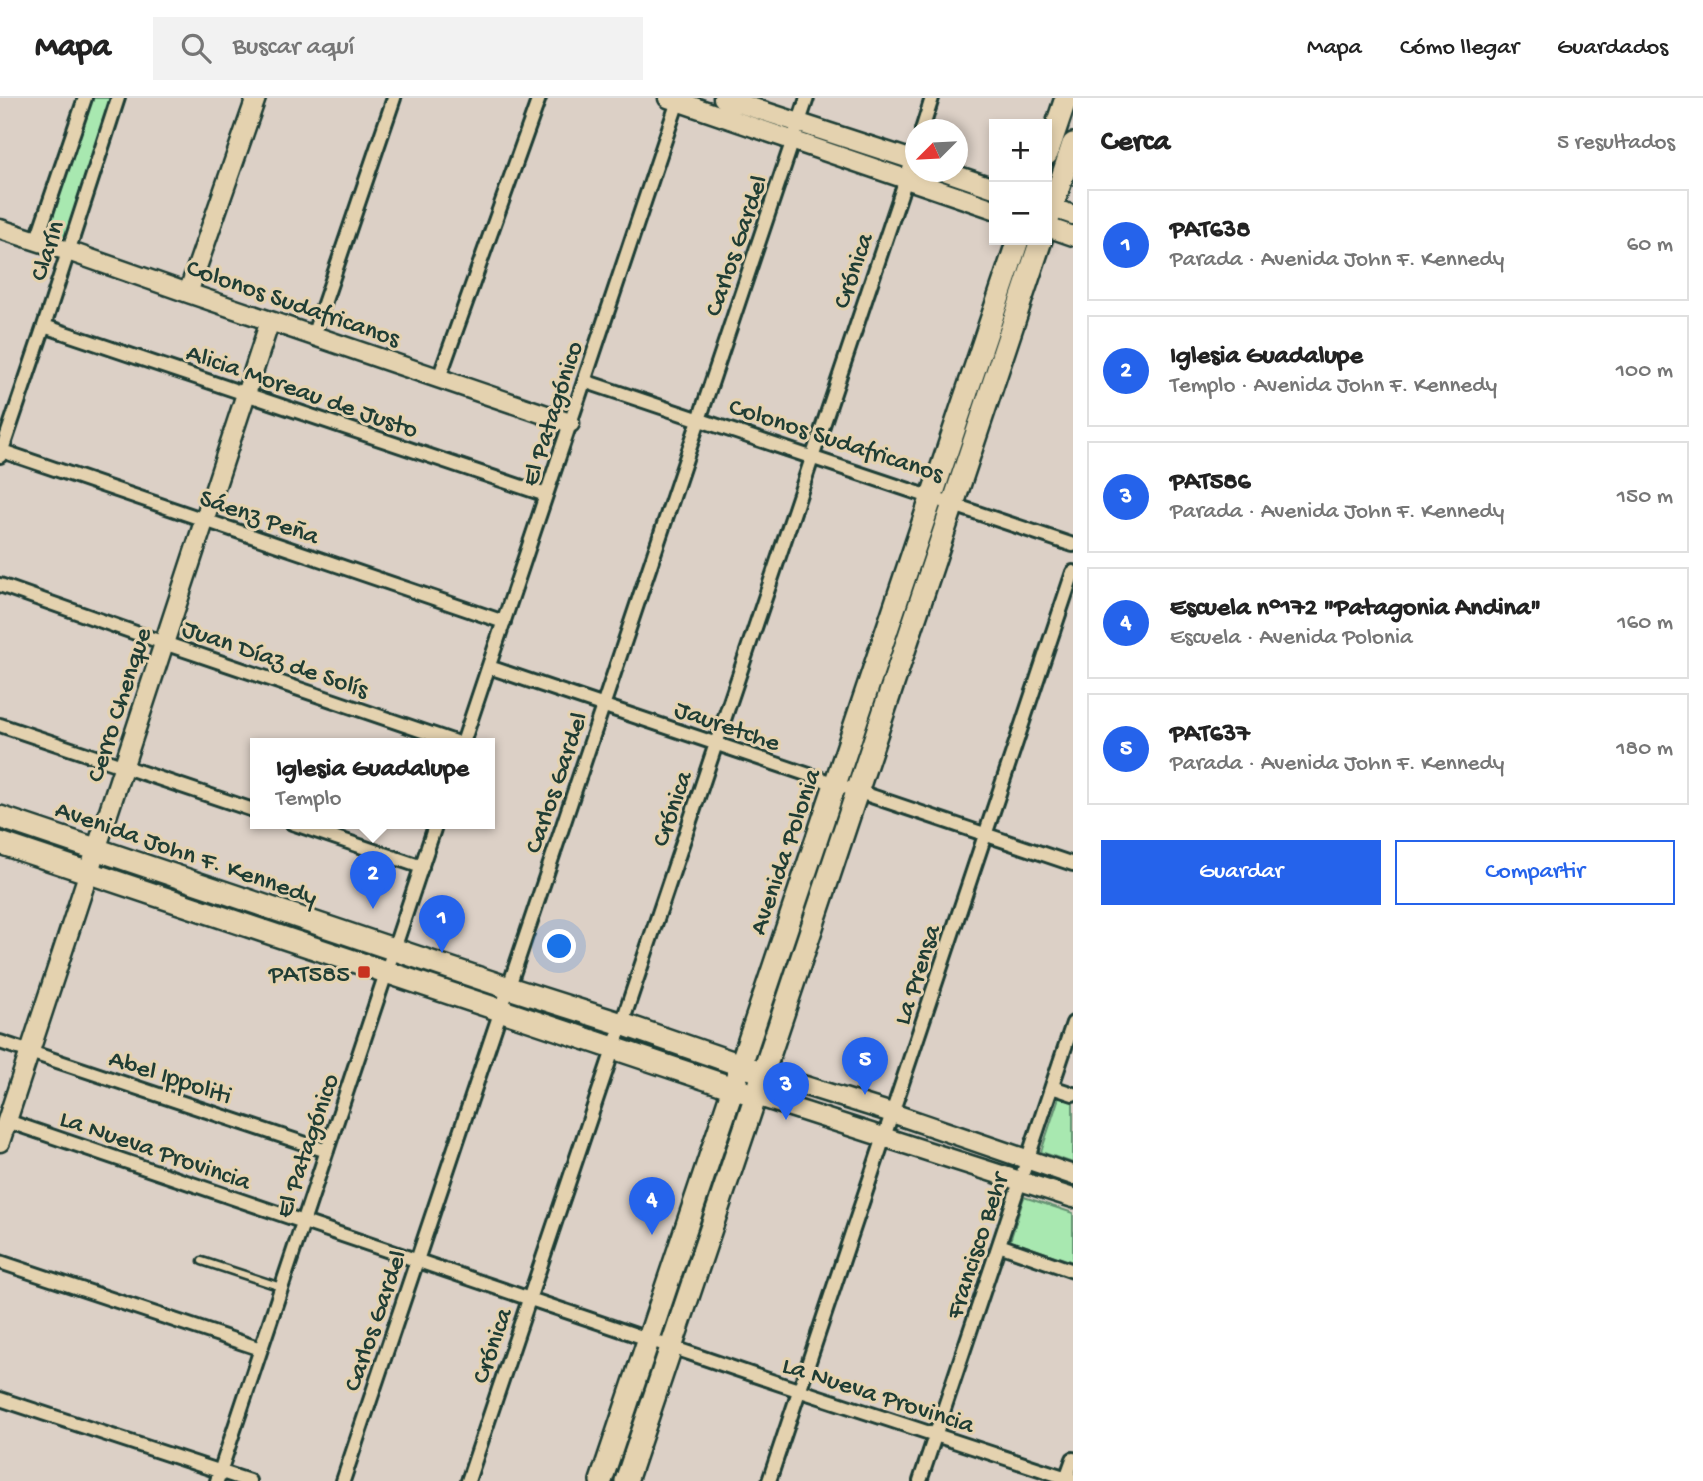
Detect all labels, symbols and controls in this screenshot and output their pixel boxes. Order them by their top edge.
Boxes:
search box [153,17,643,80]
text: Mapa [35,29,111,67]
icon: search [177,29,215,67]
text: Buscar aquí [233,33,354,64]
text: Mapa [1307,34,1362,63]
text: Cómo llegar [1400,34,1519,63]
text: Guardados [1557,34,1668,63]
north arrow [905,119,968,182]
map controls [989,119,1052,245]
button: + [989,119,1052,182]
text: Cerca [1101,126,1170,161]
text: 5 resultados [1557,130,1675,157]
street label: Carlos Gardel [700,172,777,321]
button: − [989,182,1052,245]
text: PAT638 [1170,216,1251,247]
street label: Clarín [25,217,74,285]
street label: Crónica [828,228,883,313]
text: 1 [1121,232,1131,259]
text: 60 m [1627,232,1673,259]
text: Parada · Avenida John F. Kennedy [1170,247,1504,274]
street label: Colonos Sudafricanos [182,254,405,357]
street label: El Patagónico [516,338,592,491]
street label: Alicia Moreau de Justo [182,339,422,447]
text: Iglesia Guadalupe [1170,342,1363,373]
text: 2 [1120,358,1132,385]
text: 100 m [1616,358,1673,385]
text: Templo · Avenida John F. Kennedy [1170,373,1497,400]
street label: Colonos Sudafricanos [724,393,948,492]
text: PAT586 [1170,468,1251,499]
street label: Sáenz Peña [195,484,324,555]
text: 3 [1120,484,1132,511]
text: 150 m [1617,484,1673,511]
text: Parada · Avenida John F. Kennedy [1170,499,1504,526]
text: Escuela n°172 "Patagonia Andina" [1170,594,1541,625]
text: 4 [1121,610,1131,637]
text: 160 m [1617,610,1673,637]
street label: Juan Díaz de Solís [177,615,373,708]
street label: Cerro Chenque [82,624,161,787]
text: Escuela · Avenida Polonia [1170,625,1413,652]
street label: Jauretche [670,696,784,761]
street label: Carlos Gardel [520,709,597,858]
text: PAT637 [1170,720,1250,751]
text: 5 [1120,736,1132,763]
text: 180 m [1616,736,1673,763]
popup [250,738,495,829]
text: Parada · Avenida John F. Kennedy [1170,751,1504,778]
text: Iglesia Guadalupe [276,755,469,786]
street label: Avenida Polonia [744,764,831,940]
street label: Crónica [647,766,702,851]
text: Templo [276,786,341,813]
street label: Avenida John F. Kennedy [50,796,321,915]
button: Guardar [1101,840,1381,905]
button: Compartir [1395,840,1675,905]
pin: 2 [350,851,396,909]
pin: 1 [419,895,465,953]
street label: La Prensa [889,920,950,1029]
your location [542,929,576,963]
place label: PAT585 [268,961,350,992]
marker: PAT585 [356,964,372,980]
pin: 5 [842,1037,888,1095]
street label: Abel Ippoliti [104,1045,235,1114]
pin: 3 [763,1062,809,1120]
street label: El Patagónico [270,1070,348,1223]
street label: La Nueva Provincia [55,1105,256,1200]
street label: Francisco Behr [941,1167,1018,1324]
pin: 4 [629,1177,675,1235]
street label: Carlos Gardel [339,1247,416,1396]
street label: Crónica [467,1303,522,1388]
street label: La Nueva Provincia [778,1352,979,1443]

